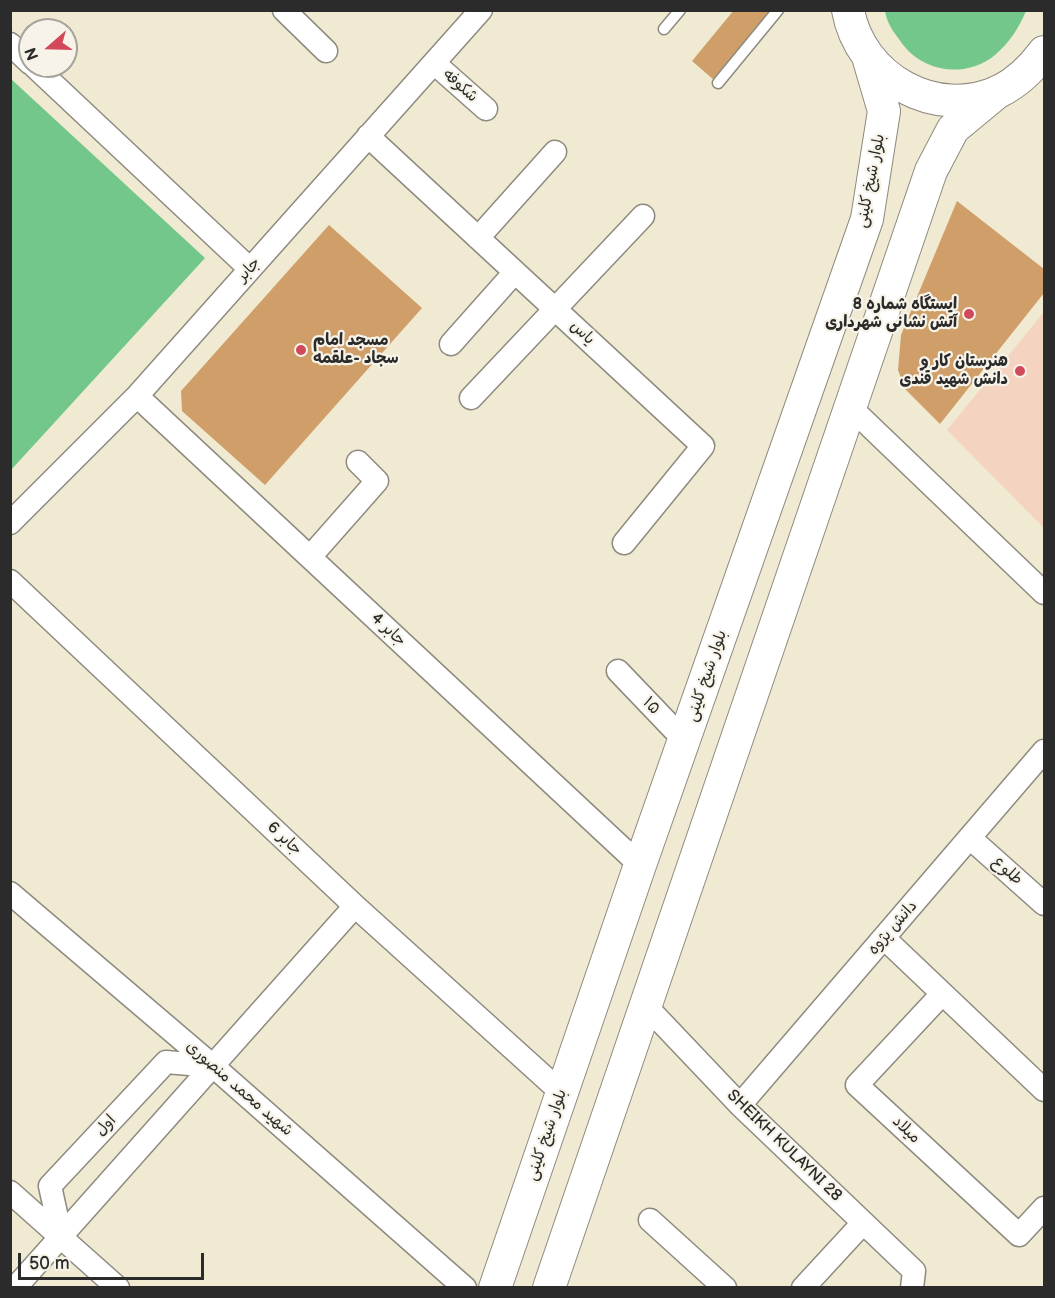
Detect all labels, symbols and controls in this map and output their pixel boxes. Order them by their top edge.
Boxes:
north arrow [18,18,78,78]
text: N [22,45,43,63]
street label: شکوفه [439,65,481,107]
street label: بلوار شیخ کلینی [852,132,890,230]
street label: جابر [233,254,265,286]
place label: ایستگاه شماره 8 آتش نشانی شهرداری [825,295,957,333]
marker: ایستگاه شماره 8 آتش نشانی شهرداری [962,307,976,321]
street label: یاس [566,317,598,349]
place label: مسجد امام سجاد -علقمه [313,331,399,369]
marker: مسجد امام سجاد -علقمه [294,343,308,357]
place label: هنرستان کار و دانش شهید قندی [900,352,1008,390]
marker: هنرستان کار و دانش شهید قندی [1013,364,1027,378]
street label: جابر 4 [367,609,409,651]
street label: بلوار شیخ کلینی [682,628,732,724]
street label: ۱۵ [638,693,664,719]
street label: جابر 6 [263,818,305,860]
street label: طلوع [988,852,1026,890]
street label: دانش پژوه [864,897,922,959]
street label: شهید محمد منصوری [182,1037,296,1141]
street label: SHEIKH KULAYNI 28 [723,1086,845,1206]
street label: بلوار شیخ کلینی [522,1087,572,1183]
street label: اول [91,1111,121,1141]
street label: میلاد [888,1112,924,1148]
scale bar [21,1241,207,1279]
text: 50 m [29,1253,70,1274]

